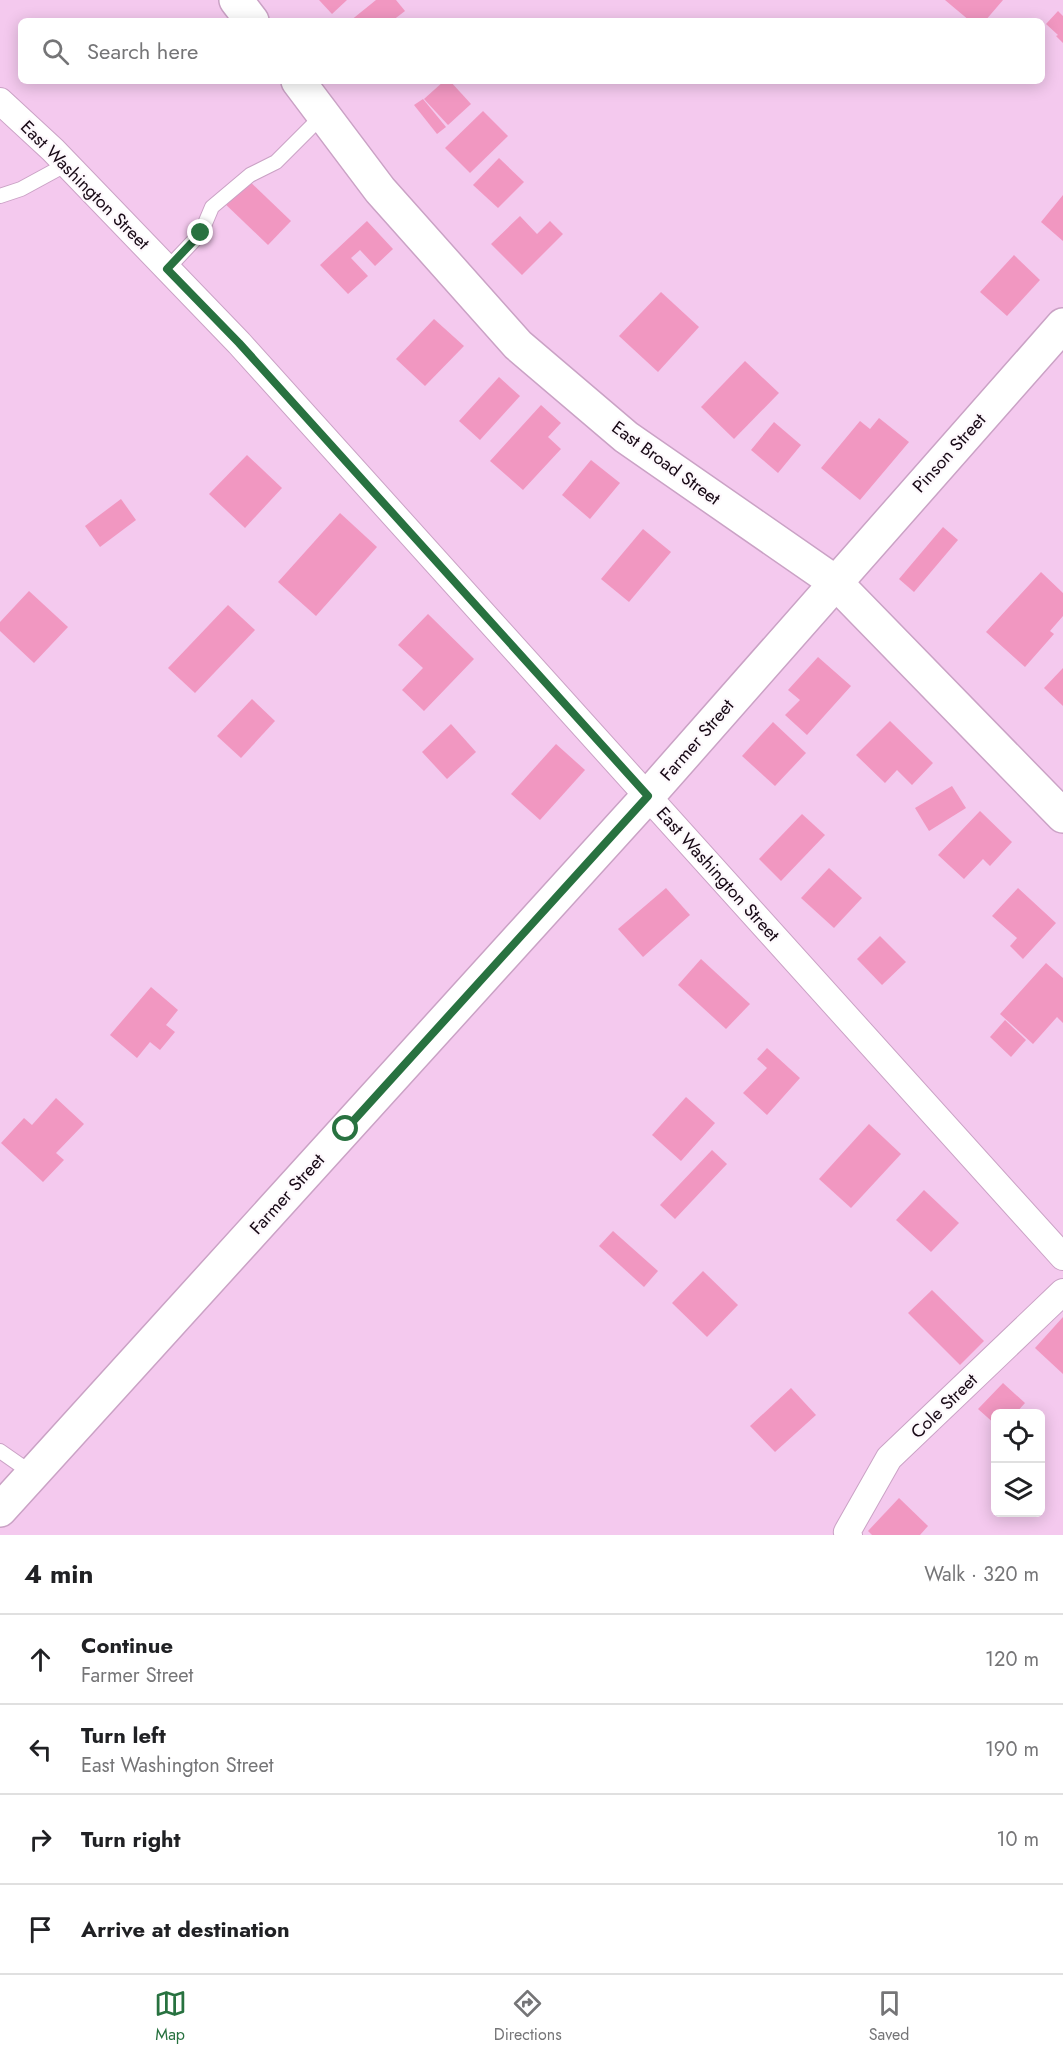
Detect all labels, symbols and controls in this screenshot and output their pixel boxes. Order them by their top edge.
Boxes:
search box [18,18,1045,84]
icon: search [39,35,72,68]
text: Search here [87,35,198,67]
street label: East Washington Street [15,115,156,256]
route end [187,219,213,245]
street label: Pinson Street [906,407,992,498]
street label: East Broad Street [606,415,726,512]
street label: Farmer Street [654,693,740,787]
street label: East Washington Street [650,801,786,948]
route start [332,1115,358,1141]
street label: Farmer Street [244,1147,331,1240]
street label: Cole Street [905,1367,984,1444]
map controls [991,1409,1045,1517]
button: locate [991,1409,1045,1463]
button: layers [991,1463,1045,1517]
text: 4 min [24,1555,93,1593]
text: Walk · 320 m [924,1560,1039,1589]
text: Continue [81,1629,173,1661]
icon: ahead [24,1643,57,1676]
text: 120 m [985,1645,1039,1674]
text: Farmer Street [81,1661,193,1690]
text: Turn left [81,1719,166,1751]
icon: left [24,1733,57,1766]
text: 190 m [985,1735,1039,1764]
text: East Washington Street [81,1751,274,1780]
icon: right [24,1823,57,1856]
text: Turn right [81,1823,181,1855]
text: 10 m [996,1825,1039,1854]
icon: arrive [24,1913,57,1946]
text: Arrive at destination [81,1913,290,1945]
tab: Map [154,1987,187,2046]
tab: Directions [494,1987,562,2046]
tab: Saved [869,1987,909,2046]

